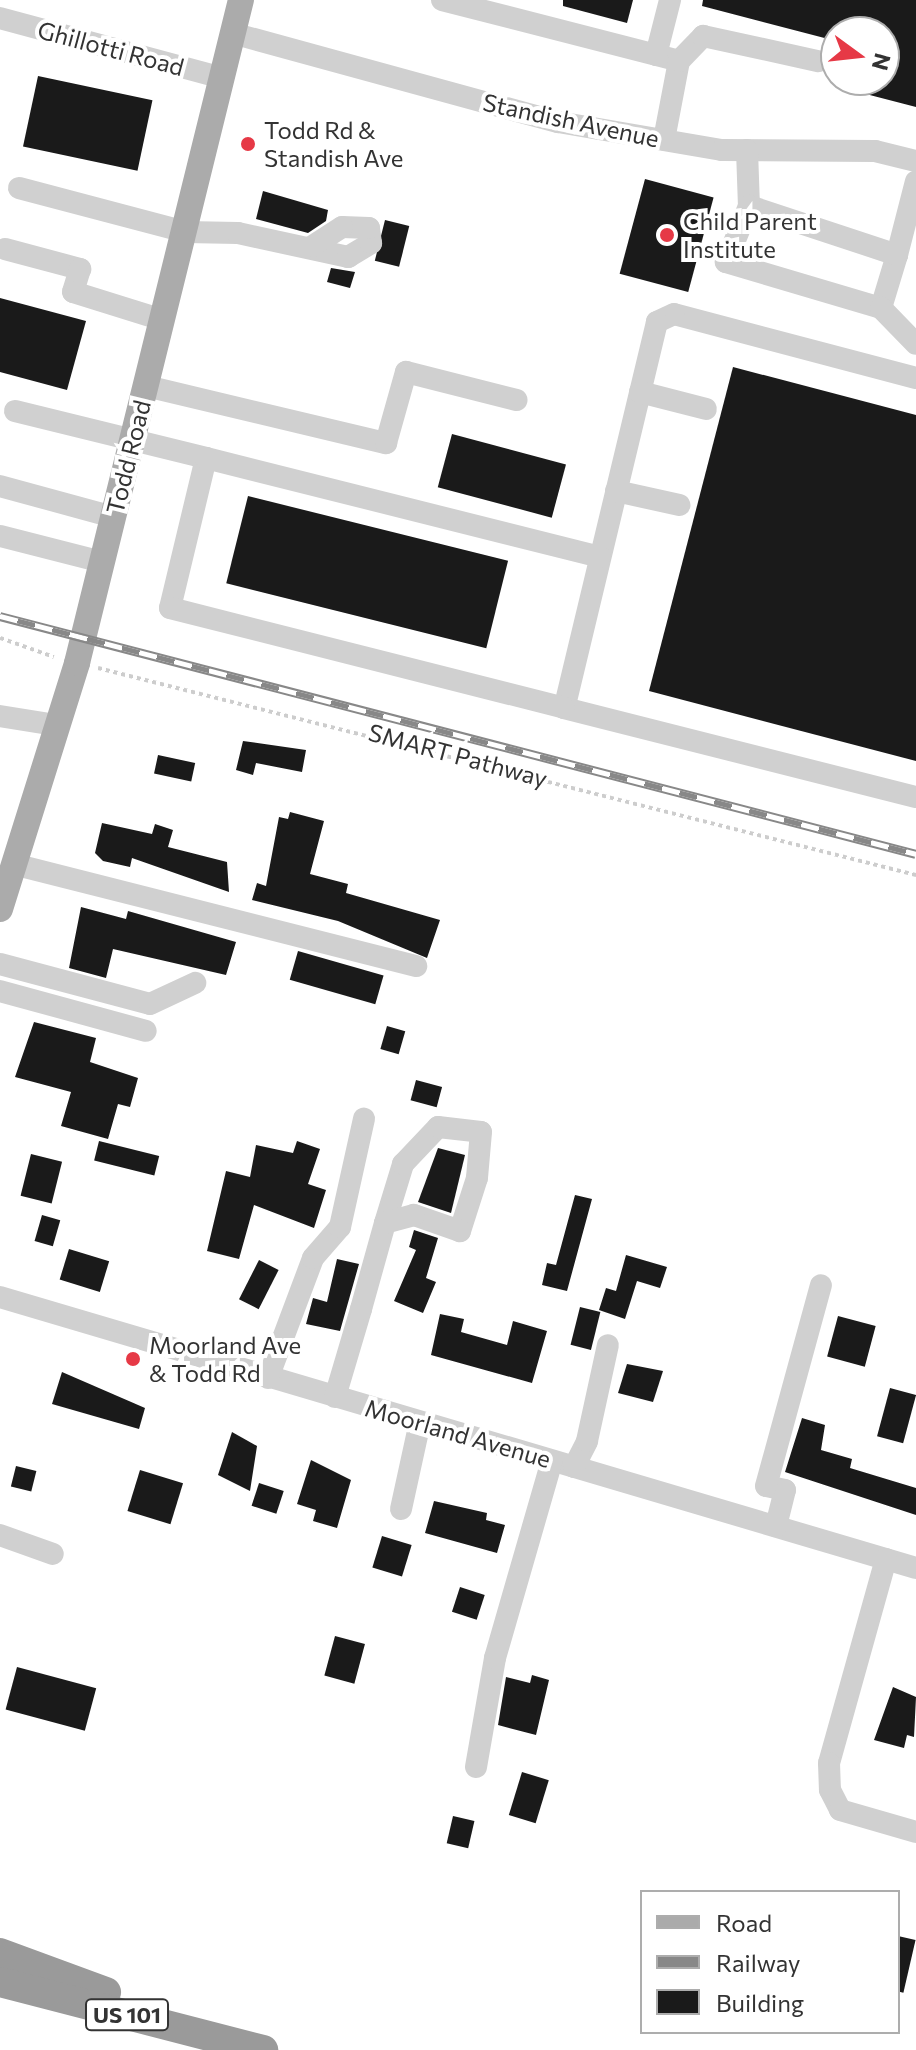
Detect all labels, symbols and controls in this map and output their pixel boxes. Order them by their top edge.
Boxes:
street label: Ghillotti Road [35,15,187,81]
north arrow [820,16,900,96]
text: N [867,50,897,73]
street label: Standish Avenue [480,87,662,153]
place label: Todd Rd & Standish Ave [264,116,403,172]
marker: Todd Rd & Standish Ave [239,135,257,153]
place label: Child Parent Institute [683,207,817,263]
marker: Child Parent Institute [658,226,676,244]
street label: Todd Road [100,397,156,517]
street label: SMART Pathway [366,717,550,793]
place label: Moorland Ave & Todd Rd [149,1331,301,1387]
marker: Moorland Ave & Todd Rd [124,1350,142,1368]
street label: Moorland Avenue [362,1393,554,1473]
legend [640,1890,900,2034]
text: Road [716,1908,772,1937]
text: Railway [716,1948,801,1977]
text: Building [716,1988,804,2017]
road number: US 101 [85,1997,169,2033]

